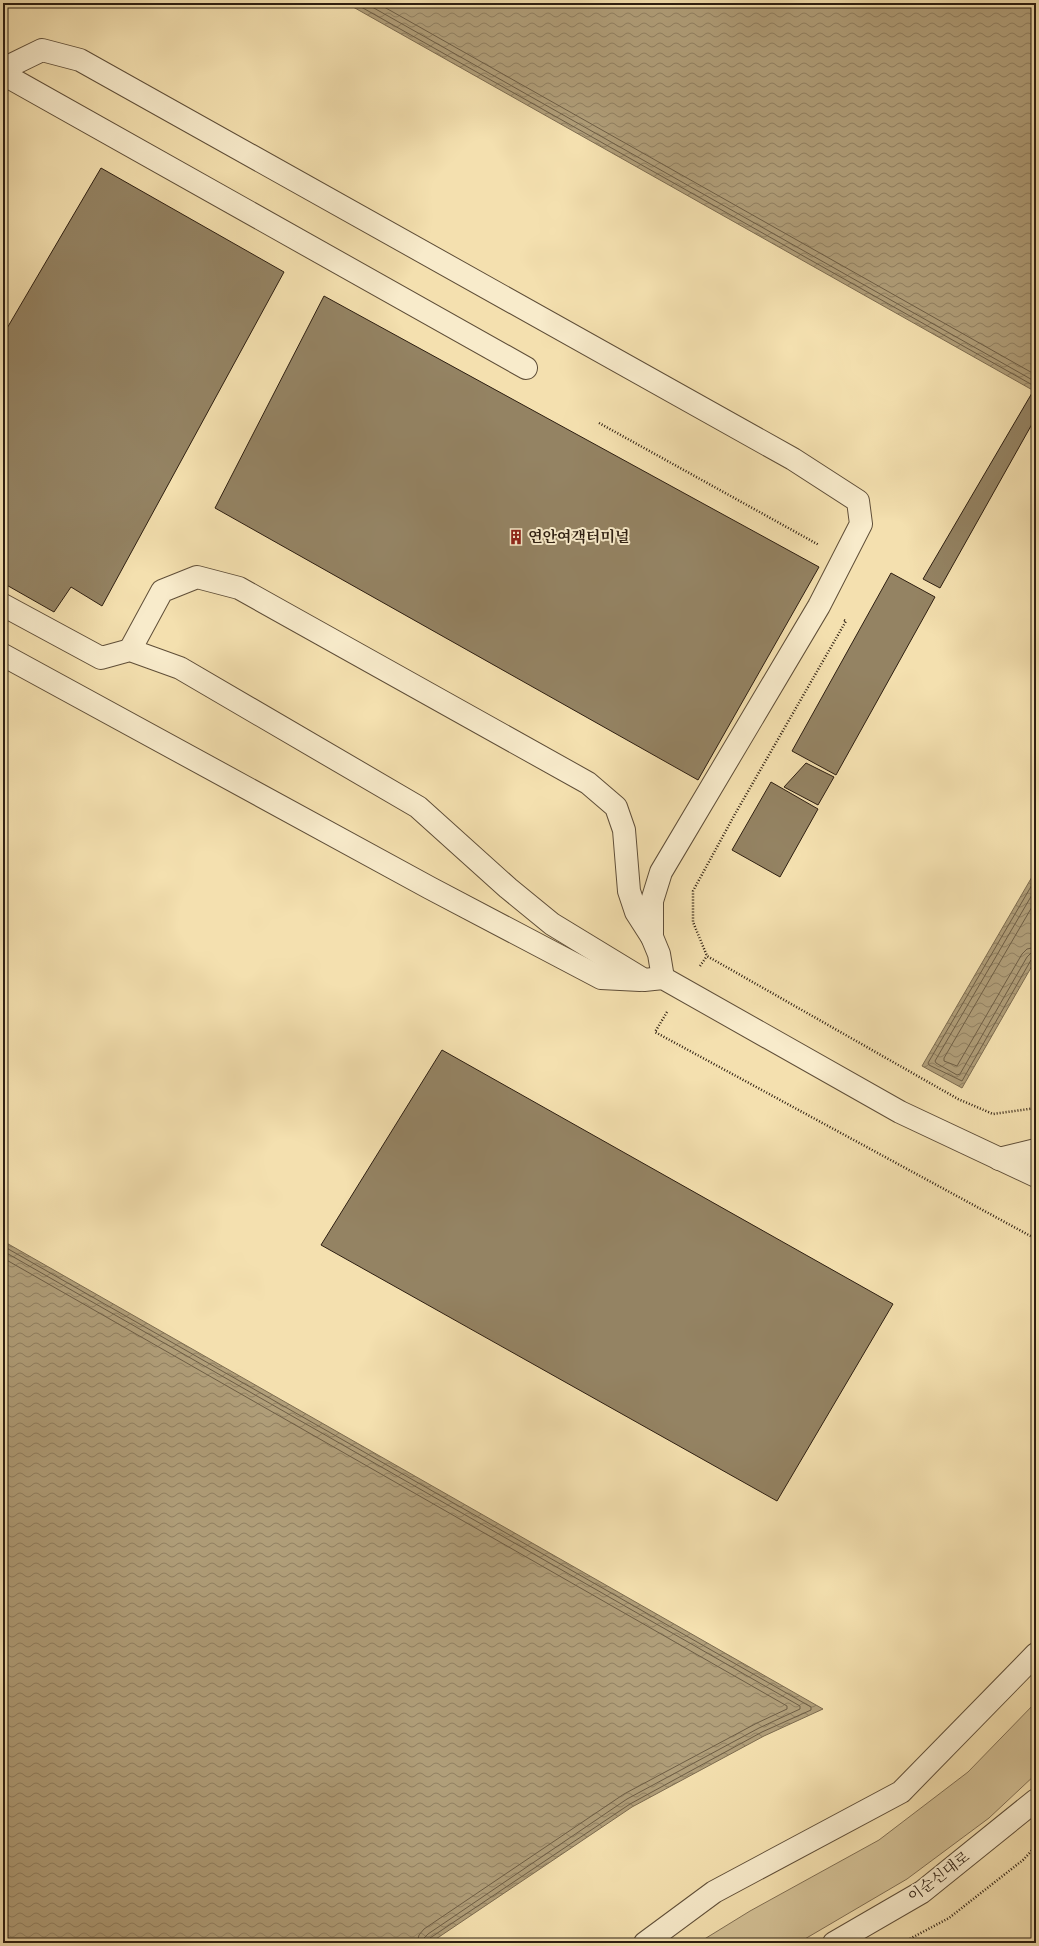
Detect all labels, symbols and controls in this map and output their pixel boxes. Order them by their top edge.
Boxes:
building icon: 연안여객터미널 [507,528,525,546]
place label: 연안여객터미널 [528,528,629,547]
street label: 이순신대로 [904,1847,974,1906]

